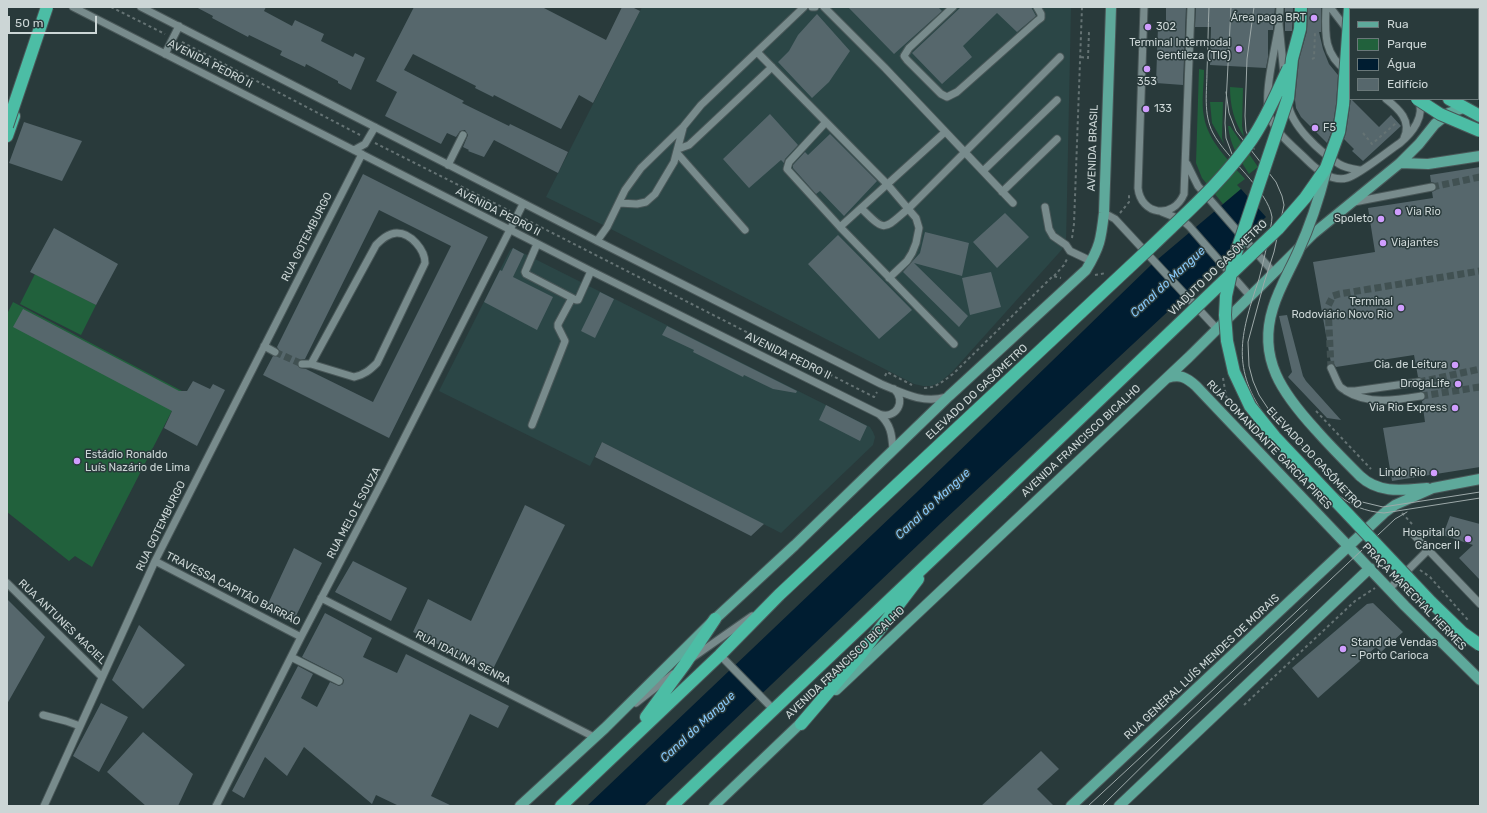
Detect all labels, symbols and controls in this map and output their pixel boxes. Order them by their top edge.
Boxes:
scale bar [10,8,99,34]
legend [1349,8,1479,100]
place label: Área paga BRT [1231,11,1306,25]
marker: Área paga BRT [1309,13,1319,23]
text: 50 m [15,16,43,30]
text: Rua [1387,17,1409,31]
place label: 302 [1156,20,1176,34]
marker: 302 [1143,22,1153,32]
place label: Terminal Intermodal Gentileza (TIG) [1129,36,1231,62]
street label: AVENIDA PEDRO II [165,37,255,91]
text: Parque [1387,37,1427,51]
marker: Terminal Intermodal Gentileza (TIG) [1234,44,1244,54]
text: Água [1387,57,1416,71]
marker: 353 [1142,64,1152,74]
place label: 353 [1137,75,1157,89]
text: Edifício [1387,77,1428,91]
place label: 133 [1154,102,1172,116]
street label: AVENIDA BRASIL [1085,104,1101,192]
marker: 133 [1141,104,1151,114]
place label: F5 [1323,121,1336,135]
marker: F5 [1310,123,1320,133]
street label: AVENIDA PEDRO II [453,185,543,239]
street label: RUA GOTEMBURGO [279,190,335,284]
place label: Via Rio [1406,205,1441,219]
marker: Via Rio [1393,207,1403,217]
place label: Spoleto [1334,212,1373,226]
marker: Spoleto [1376,214,1386,224]
street label: VIADUTO DO GASÔMETRO [1166,217,1270,319]
place label: Viajantes [1391,236,1439,250]
marker: Viajantes [1378,238,1388,248]
water label: Canal do Mangue [1128,244,1208,320]
place label: Terminal Rodoviário Novo Rio [1291,295,1393,321]
marker: Terminal Rodoviário Novo Rio [1396,303,1406,313]
street label: AVENIDA PEDRO II [743,330,833,382]
street label: ELEVADO DO GASÔMETRO [923,341,1031,443]
place label: Cia. de Leitura [1374,358,1447,372]
marker: Cia. de Leitura [1450,360,1460,370]
place label: DrogaLife [1400,377,1450,391]
street label: RUA COMANDANTE GARCIA PIRES [1204,378,1334,512]
marker: DrogaLife [1453,379,1463,389]
street label: AVENIDA FRANCISCO BICALHO [1018,382,1144,500]
place label: Via Rio Express [1369,401,1447,415]
marker: Via Rio Express [1450,403,1460,413]
street label: ELEVADO DO GASÔMETRO [1263,404,1365,512]
place label: Estádio Ronaldo Luís Nazário de Lima [85,448,190,474]
marker: Estádio Ronaldo Luís Nazário de Lima [72,456,82,466]
street label: RUA MELO E SOUZA [324,465,384,561]
water label: Canal do Mangue [893,466,973,542]
place label: Lindo Rio [1379,466,1426,480]
marker: Lindo Rio [1429,468,1439,478]
street label: RUA GOTEMBURGO [133,479,189,573]
place label: Hospital do Câncer II [1402,526,1460,552]
marker: Hospital do Câncer II [1463,534,1473,544]
street label: PRAÇA MARECHAL HERMES [1359,541,1469,653]
street label: TRAVESSA CAPITÃO BARRÃO [164,549,302,629]
street label: RUA ANTUNES MACIEL [15,577,109,667]
street label: RUA GENERAL LUÍS MENDES DE MORAIS [1122,591,1282,743]
street label: AVENIDA FRANCISCO BICALHO [782,604,908,722]
street label: RUA IDALINA SENRA [413,628,513,688]
place label: Stand de Vendas - Porto Carioca [1351,636,1437,662]
marker: Stand de Vendas - Porto Carioca [1338,644,1348,654]
water label: Canal do Mangue [658,689,738,765]

